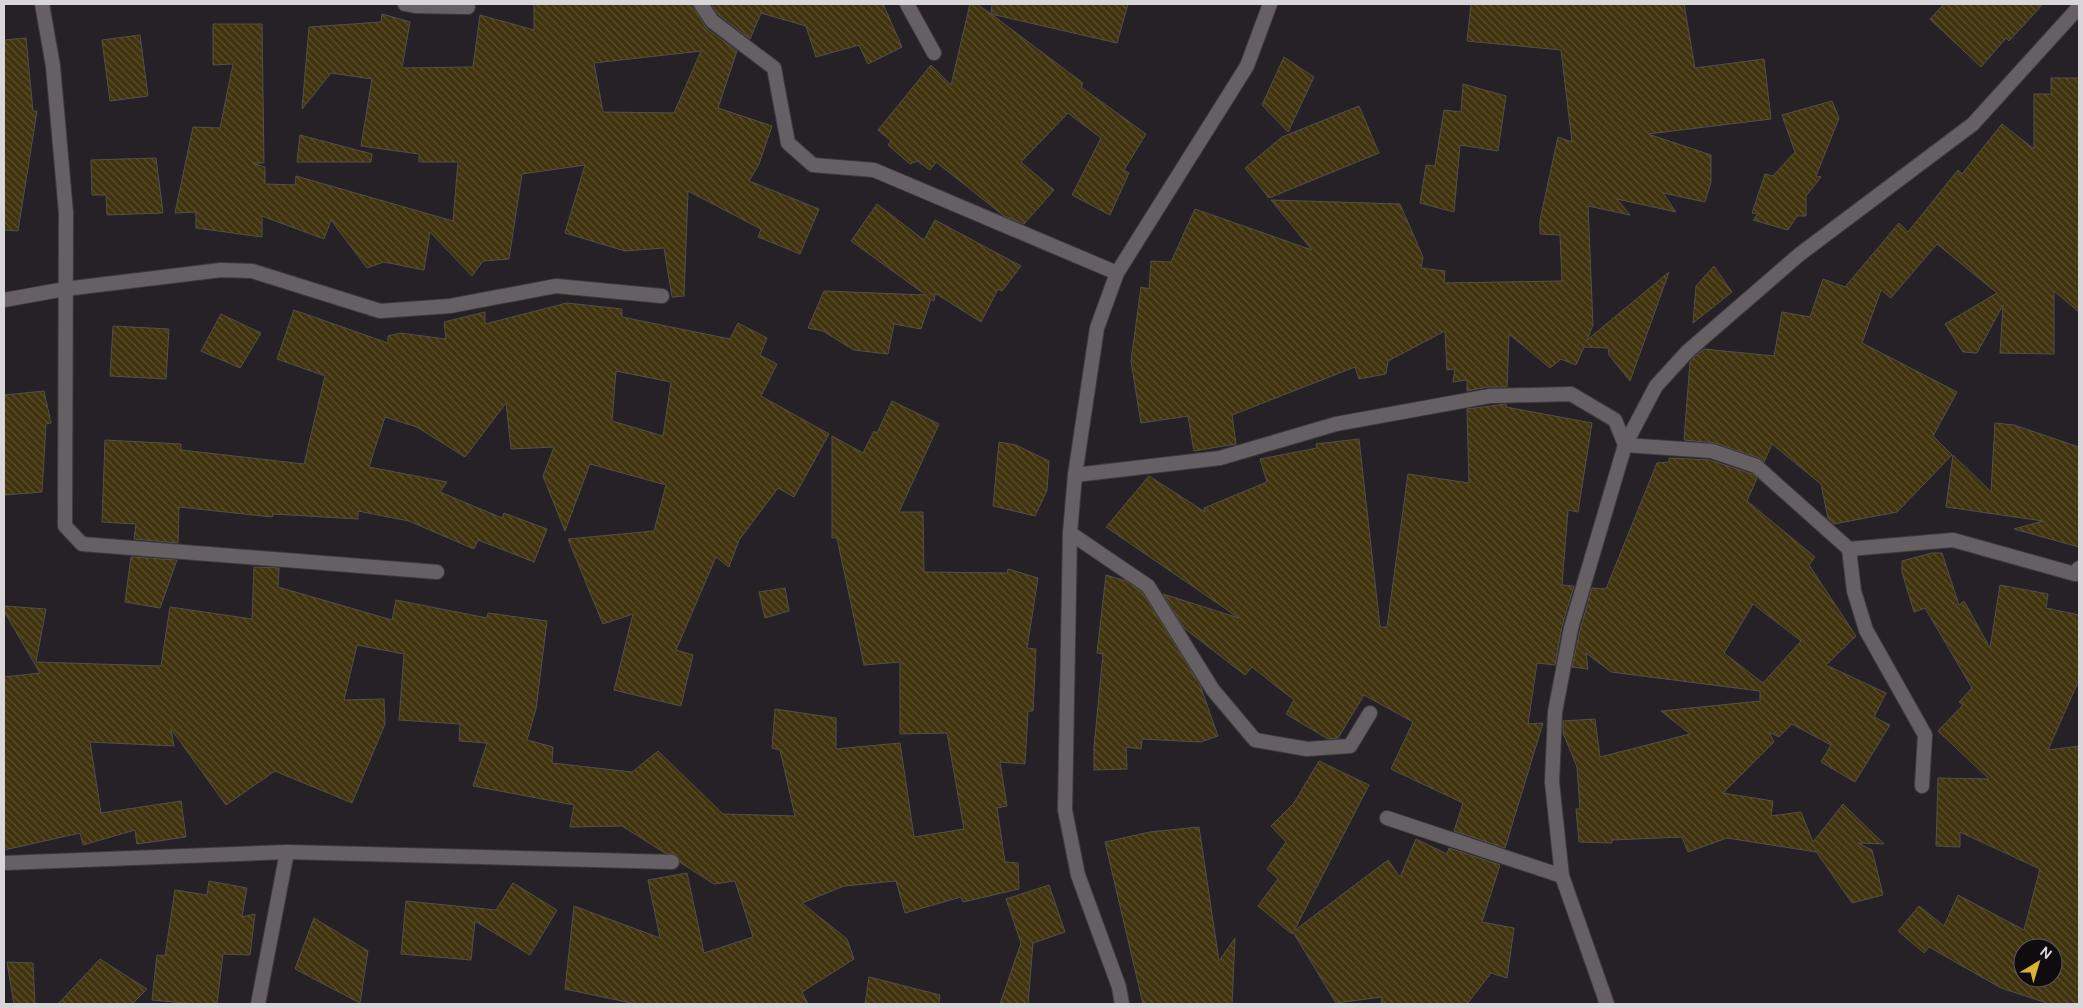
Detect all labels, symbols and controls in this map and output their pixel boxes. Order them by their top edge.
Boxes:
north arrow [2013,938,2063,988]
text: N [2036,943,2056,963]

